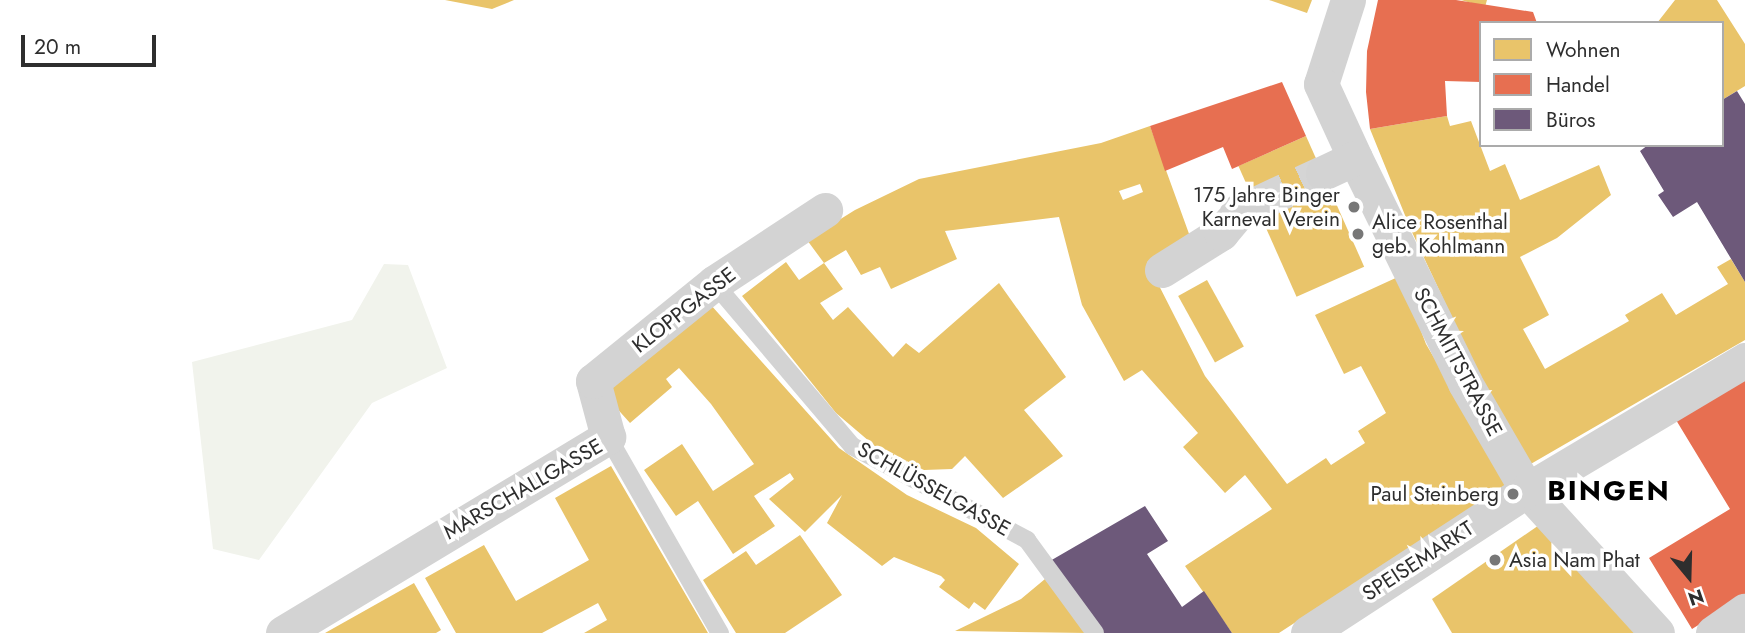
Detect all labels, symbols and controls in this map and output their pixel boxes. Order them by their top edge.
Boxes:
scale bar [24,21,159,65]
legend [1479,21,1724,147]
text: 20 m [34,32,81,62]
text: Wohnen [1546,35,1620,65]
text: Handel [1546,70,1610,100]
text: Büros [1546,105,1596,135]
place label: 175 Jahre Binger Karneval Verein [1193,182,1340,232]
marker: 175 Jahre Binger Karneval Verein [1346,199,1362,215]
place label: Alice Rosenthal geb. Kohlmann [1372,209,1508,259]
marker: Alice Rosenthal geb. Kohlmann [1350,226,1366,242]
street label: KLOPPGASSE [627,262,741,358]
street label: SCHMITTSTRASSE [1408,283,1508,441]
street label: MARSCHALLGASSE [439,433,607,545]
street label: SCHLÜSSELGASSE [853,437,1015,541]
district label: BINGEN [1548,474,1670,508]
place label: Paul Steinberg [1370,481,1499,507]
marker: Paul Steinberg [1505,486,1521,502]
street label: SPEISEMARKT [1358,516,1478,606]
north arrow [1654,542,1724,612]
place label: Asia Nam Phat [1509,547,1640,573]
marker: Asia Nam Phat [1487,552,1503,568]
text: N [1684,582,1708,613]

